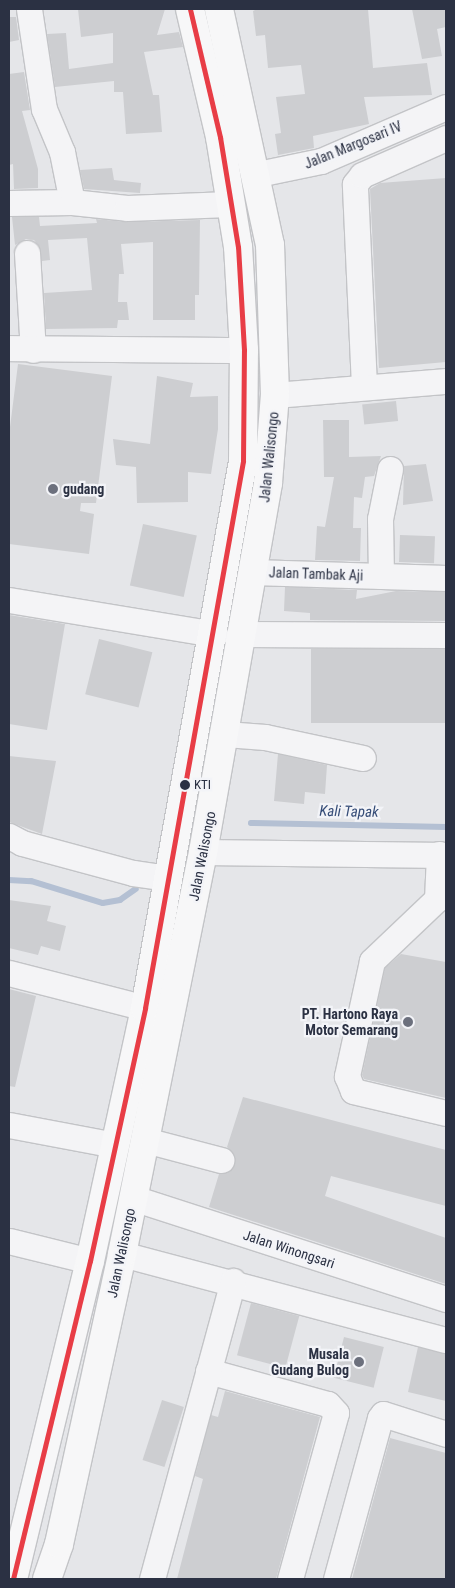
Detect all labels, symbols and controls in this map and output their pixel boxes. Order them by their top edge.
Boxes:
street label: Jalan Margosari IV [302,118,404,172]
street label: Jalan Walisongo [256,411,282,503]
place label: gudang [63,481,104,497]
marker: gudang [47,483,59,495]
street label: Jalan Tambak Aji [268,564,364,584]
place label: KTI [194,777,211,793]
marker: KTI [180,780,190,790]
water label: Kali Tapak [319,802,379,822]
street label: Jalan Walisongo [185,810,219,902]
place label: PT. Hartono Raya Motor Semarang [302,1006,398,1038]
marker: PT. Hartono Raya Motor Semarang [402,1016,414,1028]
street label: Jalan Walisongo [103,1207,139,1299]
street label: Jalan Winongsari [241,1226,337,1272]
place label: Musala Gudang Bulog [271,1346,349,1378]
marker: Musala Gudang Bulog [353,1356,365,1368]

